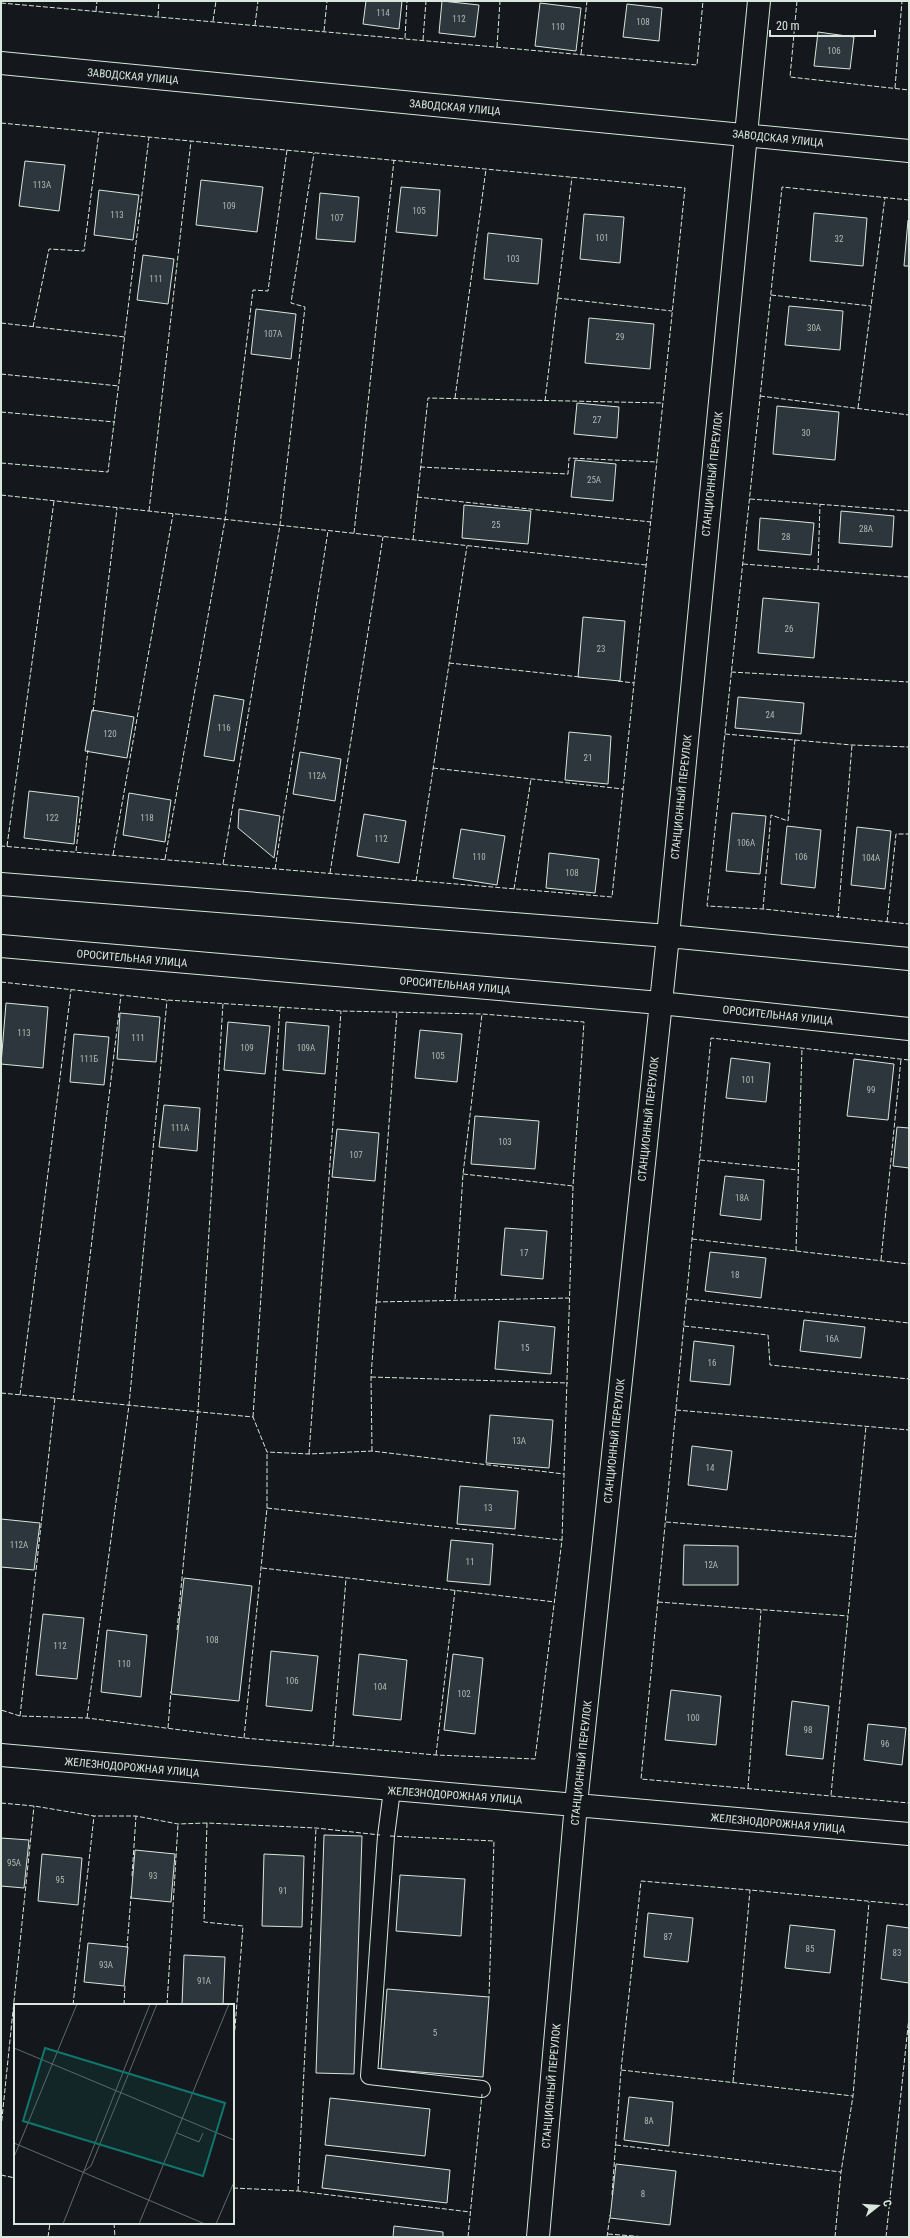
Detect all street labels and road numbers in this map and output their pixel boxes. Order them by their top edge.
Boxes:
street label: ЗАВОДСКАЯ УЛИЦА [87,66,180,87]
street label: ЗАВОДСКАЯ УЛИЦА [409,97,502,118]
street label: ЗАВОДСКАЯ УЛИЦА [732,127,825,150]
street label: СТАНЦИОННЫЙ ПЕРЕУЛОК [699,410,726,537]
street label: СТАНЦИОННЫЙ ПЕРЕУЛОК [668,733,695,860]
street label: ОРОСИТЕЛЬНАЯ УЛИЦА [76,947,188,970]
street label: ОРОСИТЕЛЬНАЯ УЛИЦА [399,974,511,997]
street label: ОРОСИТЕЛЬНАЯ УЛИЦА [722,1003,834,1028]
street label: СТАНЦИОННЫЙ ПЕРЕУЛОК [635,1055,662,1182]
street label: СТАНЦИОННЫЙ ПЕРЕУЛОК [601,1377,628,1504]
street label: СТАНЦИОННЫЙ ПЕРЕУЛОК [568,1699,595,1826]
street label: ЖЕЛЕЗНОДОРОЖНАЯ УЛИЦА [64,1755,201,1780]
street label: ЖЕЛЕЗНОДОРОЖНАЯ УЛИЦА [387,1784,523,1807]
street label: ЖЕЛЕЗНОДОРОЖНАЯ УЛИЦА [710,1811,847,1836]
street label: СТАНЦИОННЫЙ ПЕРЕУЛОК [540,2022,564,2149]

